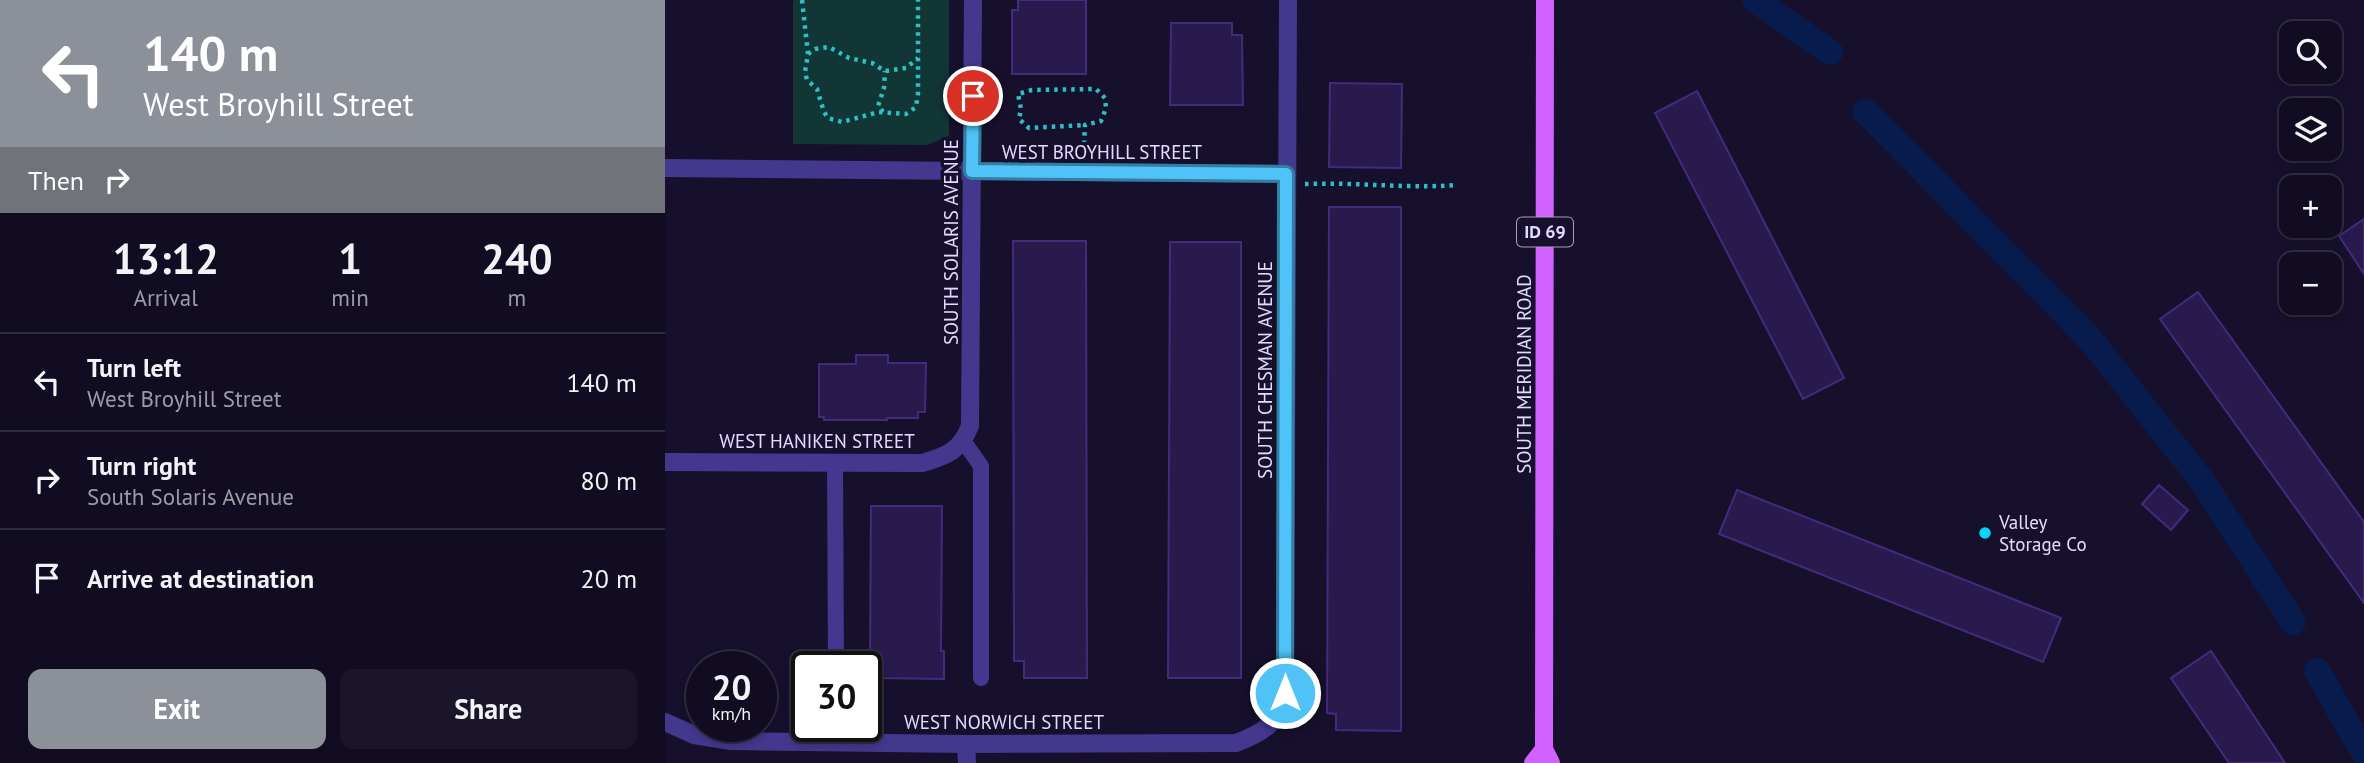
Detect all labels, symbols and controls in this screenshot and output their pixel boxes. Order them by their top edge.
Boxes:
text: 140 m [143,21,278,85]
map controls [2279,21,2342,315]
button: search [2279,21,2342,84]
icon: left [28,28,119,119]
pin [943,66,1003,126]
icon: arrive [954,77,992,115]
text: West Broyhill Street [143,83,414,125]
button: layers [2279,98,2342,161]
street label: SOUTH SOLARIS AVENUE [939,139,963,345]
street label: WEST BROYHILL STREET [1002,140,1203,164]
icon: right [98,161,136,199]
text: Then [28,164,84,197]
button: + [2279,175,2342,238]
road number: ID 69 [1517,218,1573,246]
text: 13:12 [112,231,219,286]
text: 1 [338,231,362,286]
text: 240 [481,231,553,286]
button: − [2279,252,2342,315]
street label: SOUTH CHESMAN AVENUE [1253,261,1277,479]
street label: SOUTH MERIDIAN ROAD [1512,274,1536,474]
text: Arrival [133,283,198,312]
text: min [331,283,369,312]
text: m [508,283,526,312]
text: Turn left [87,351,181,384]
icon: left [28,363,66,401]
text: 140 m [566,366,637,399]
text: West Broyhill Street [87,384,281,413]
street label: WEST HANIKEN STREET [719,429,915,453]
text: Turn right [87,449,196,482]
icon: right [28,461,66,499]
text: 80 m [581,464,637,497]
text: South Solaris Avenue [87,482,294,511]
place label: Valley Storage Co [1998,510,2087,556]
marker: Valley Storage Co [1977,525,1993,541]
icon: arrive [28,559,66,597]
text: Arrive at destination [87,562,314,595]
text: 20 m [581,562,637,595]
speed limit sign: 30 [791,651,882,742]
position arrow [1248,656,1322,730]
text: 20 [712,664,751,710]
button: Exit [28,669,326,749]
button: Share [340,669,637,749]
text: km/h [712,702,751,725]
street label: WEST NORWICH STREET [904,710,1104,734]

